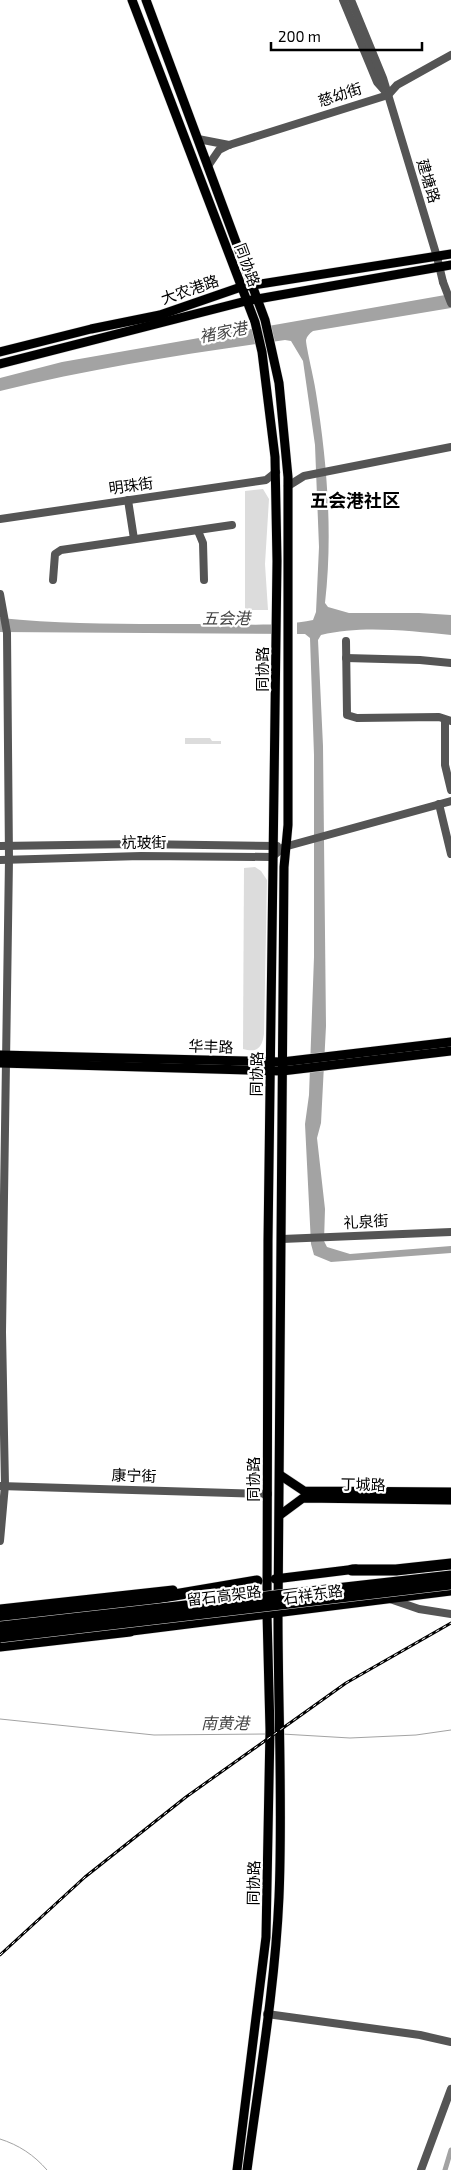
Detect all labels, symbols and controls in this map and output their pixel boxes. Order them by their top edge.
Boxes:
scale bar [271,20,422,52]
text: 200 m [278,27,321,45]
street label: 慈幼街 [316,79,364,110]
street label: 建塘路 [414,157,444,205]
street label: 同协路 [232,240,264,289]
street label: 大农港路 [158,271,221,307]
water label: 褚家港 [198,317,250,345]
street label: 明珠街 [107,473,154,497]
district label: 五会港社区 [310,489,400,511]
water label: 五会港 [202,608,252,627]
street label: 同协路 [253,646,271,692]
street label: 杭玻街 [121,833,167,851]
street label: 华丰路 [188,1036,234,1056]
street label: 同协路 [247,1051,265,1097]
street label: 礼泉街 [343,1211,389,1231]
street label: 同协路 [244,1456,262,1502]
street label: 康宁街 [111,1465,157,1485]
street label: 丁城路 [340,1475,386,1493]
street label: 石祥东路 [282,1581,344,1607]
street label: 留石高架路 [186,1582,262,1609]
water label: 南黄港 [201,1713,251,1732]
street label: 同协路 [244,1860,262,1906]

